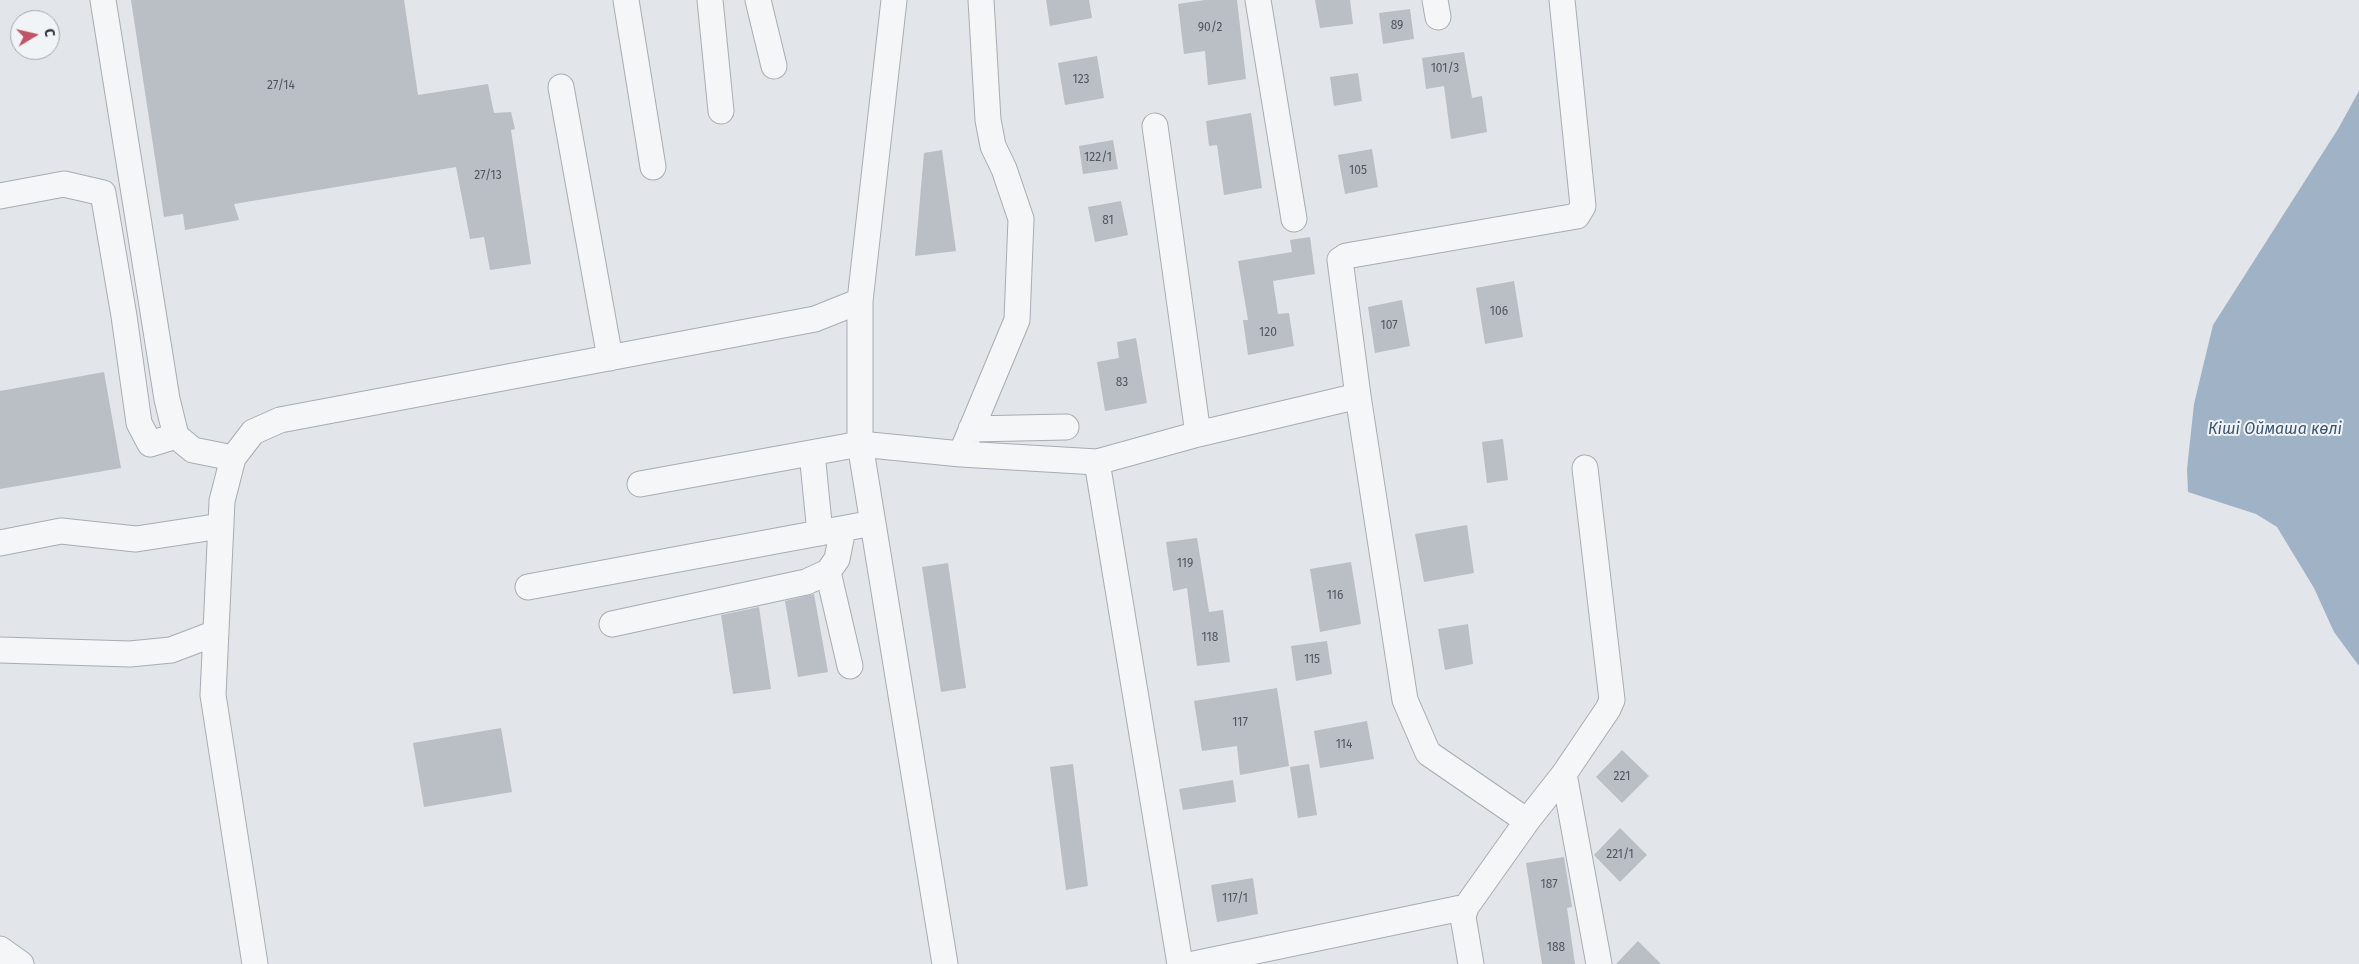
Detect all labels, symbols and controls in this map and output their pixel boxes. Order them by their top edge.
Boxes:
north arrow [10,10,60,60]
house number: 89 [1391,19,1403,33]
house number: 90/2 [1198,21,1222,35]
text: С [40,27,58,38]
house number: 101/3 [1431,62,1459,76]
house number: 123 [1072,73,1090,87]
house number: 27/14 [267,79,295,93]
house number: 122/1 [1084,151,1112,165]
house number: 105 [1349,164,1367,178]
house number: 27/13 [474,169,502,183]
house number: 81 [1102,214,1114,228]
house number: 106 [1490,305,1508,319]
house number: 107 [1381,319,1397,333]
house number: 120 [1259,326,1277,340]
house number: 83 [1116,376,1128,390]
water label: Кіші Оймаша көлi [2208,420,2342,440]
house number: 119 [1177,557,1193,571]
house number: 116 [1327,589,1343,603]
house number: 118 [1202,631,1218,645]
house number: 115 [1304,653,1320,667]
house number: 117 [1232,716,1248,730]
house number: 114 [1336,738,1352,752]
house number: 221 [1614,770,1630,784]
house number: 221/1 [1606,848,1634,862]
house number: 187 [1541,878,1557,892]
house number: 117/1 [1222,892,1248,906]
house number: 188 [1547,941,1565,955]

